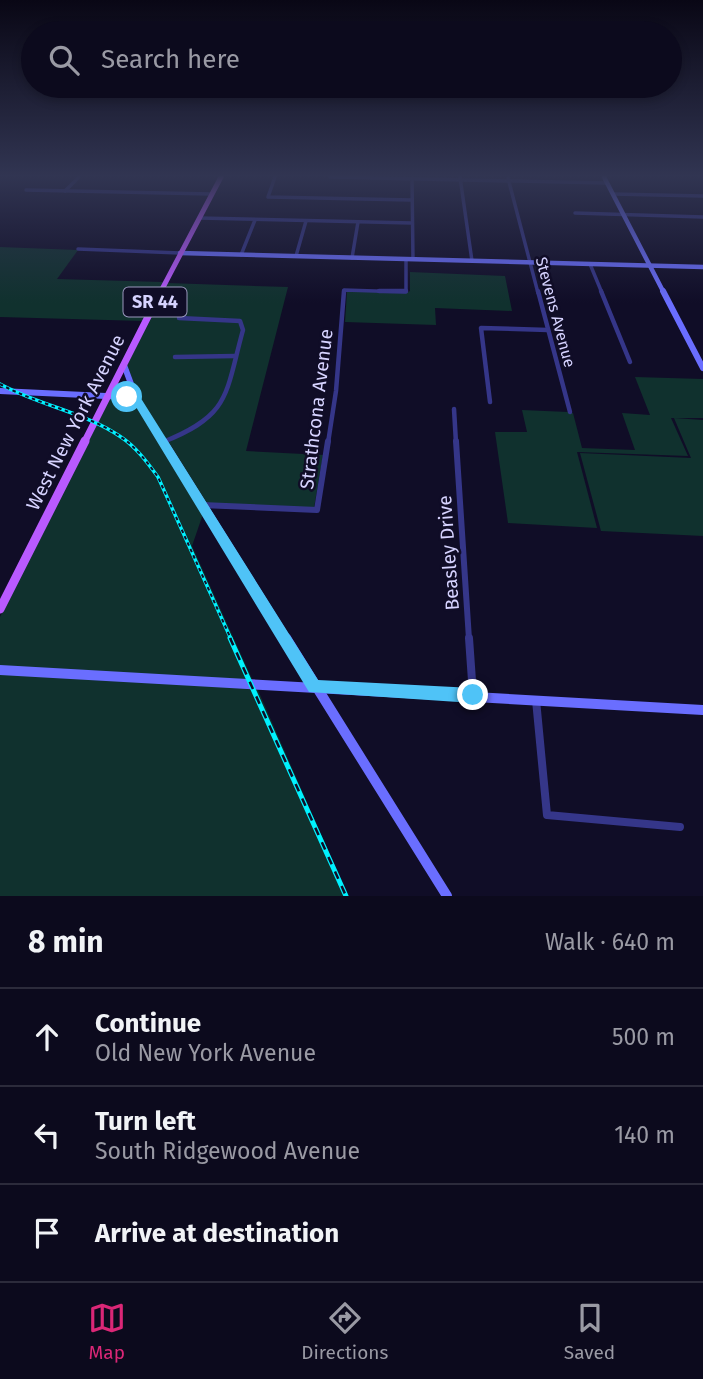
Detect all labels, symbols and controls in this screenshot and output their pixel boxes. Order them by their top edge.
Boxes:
search box [21,21,682,98]
icon: search [45,41,83,79]
text: Search here [101,44,240,75]
street label: Stevens Avenue [532,255,579,369]
road number: SR 44 [124,288,186,316]
street label: Strathcona Avenue [295,327,338,491]
street label: West New York Avenue [21,330,130,514]
route start [111,381,142,412]
street label: Beasley Drive [433,495,464,611]
route end [457,679,488,710]
text: 8 min [28,924,104,960]
text: Walk · 640 m [545,928,675,956]
text: Continue [95,1008,201,1039]
icon: ahead [28,1018,66,1056]
text: 500 m [612,1023,675,1051]
text: Old New York Avenue [95,1039,316,1067]
text: Turn left [95,1106,196,1137]
icon: left [28,1116,66,1154]
text: 140 m [614,1121,675,1149]
text: South Ridgewood Avenue [95,1137,360,1165]
icon: arrive [28,1214,66,1252]
text: Arrive at destination [95,1218,339,1249]
tab: Map [88,1299,126,1364]
tab: Directions [301,1299,388,1364]
tab: Saved [564,1299,615,1364]

